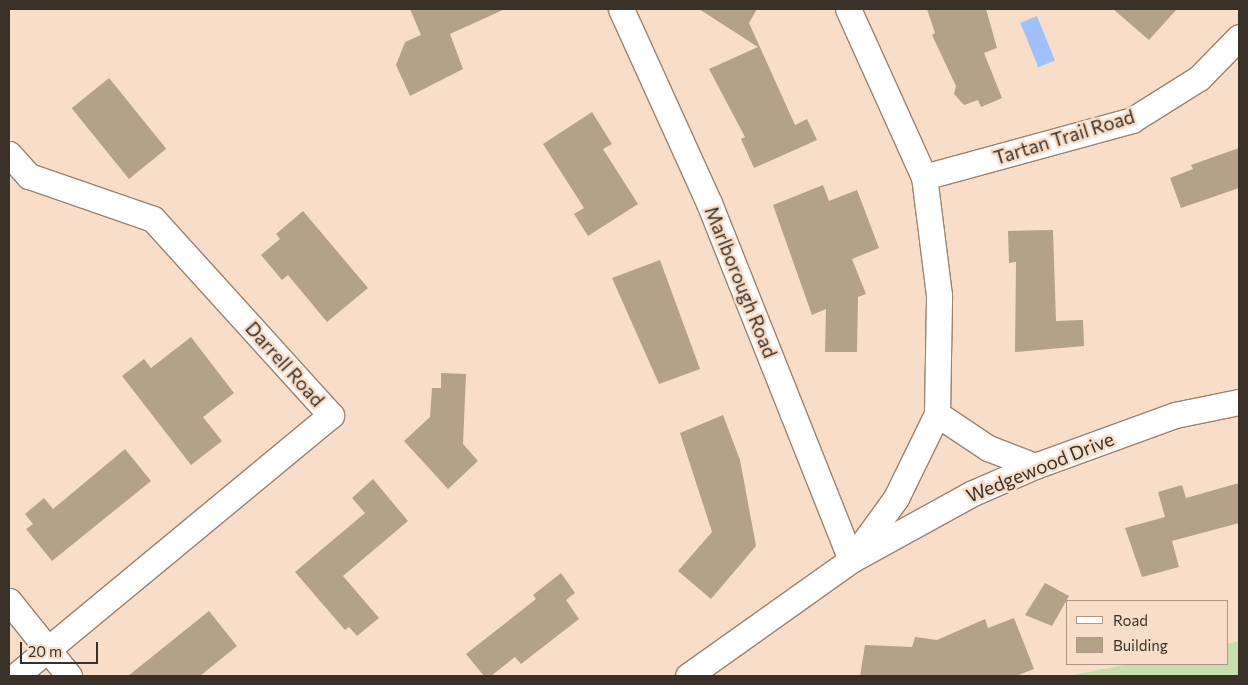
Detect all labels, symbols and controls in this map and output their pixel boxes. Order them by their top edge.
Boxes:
street label: Tartan Trail Road [991,105,1137,169]
street label: Marlborough Road [700,203,782,361]
street label: Darrell Road [241,317,329,411]
street label: Wedgewood Drive [963,427,1117,507]
legend [1066,600,1228,665]
text: Road [1113,611,1148,629]
scale bar [22,632,100,664]
text: Building [1113,636,1168,654]
text: 20 m [28,642,62,660]

